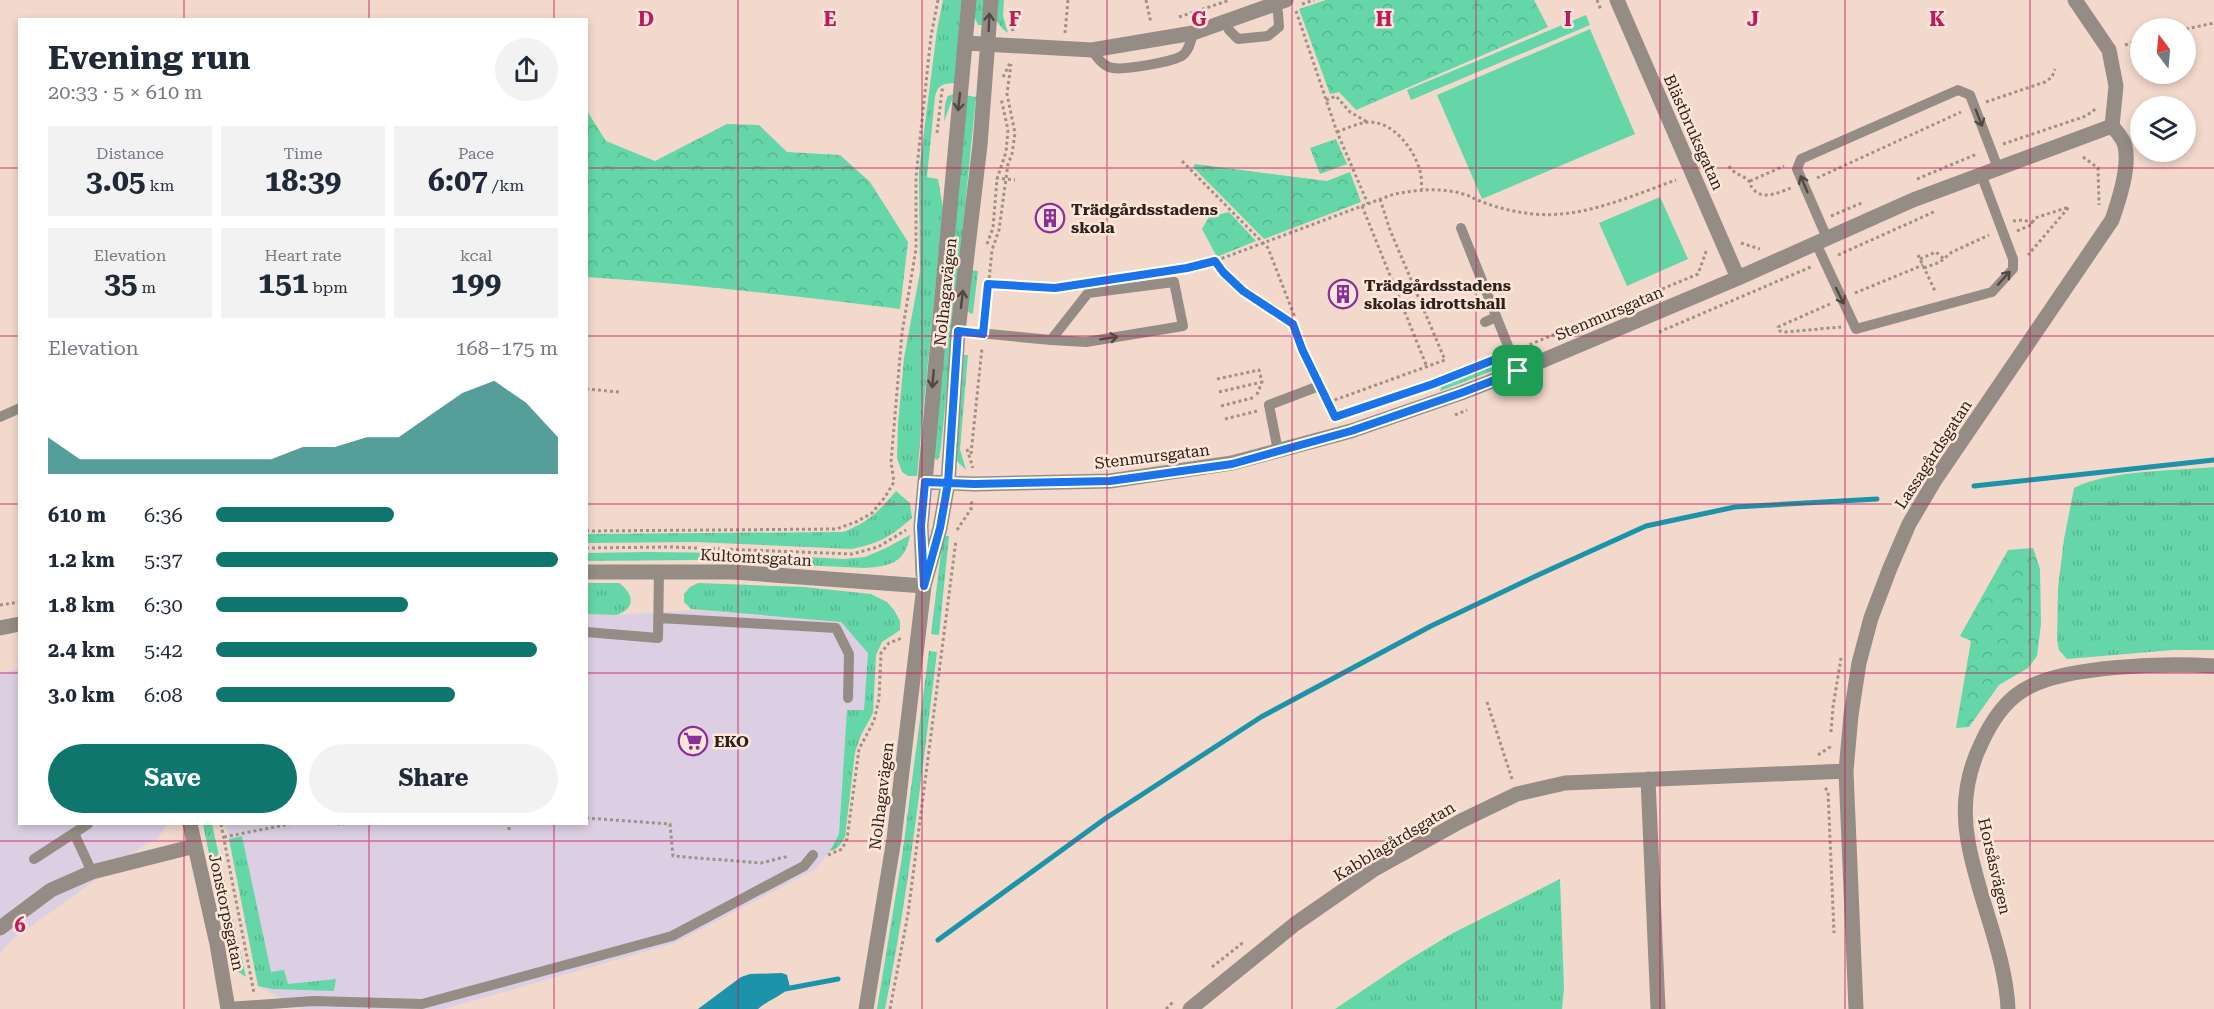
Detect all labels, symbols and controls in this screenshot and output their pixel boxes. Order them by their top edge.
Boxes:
text: D [638,7,654,31]
text: E [824,7,837,31]
text: F [1009,7,1021,31]
text: G [1191,7,1207,31]
text: H [1376,7,1392,31]
text: I [1564,7,1572,31]
text: J [1747,7,1759,31]
text: K [1929,7,1945,31]
one-way arrow [983,13,995,33]
north arrow [2130,18,2196,84]
map controls [2130,18,2196,162]
text: Evening run [48,38,250,77]
button: share [495,38,558,101]
street label: Blästbruksgatan [1660,71,1728,193]
text: 20:33 · 5 × 610 m [48,80,203,104]
one-way arrow [953,91,964,111]
button: layers [2130,96,2196,162]
one-way arrow [1974,109,1985,127]
text: Distance [96,144,164,163]
text: Time [283,144,323,163]
text: Pace [458,144,494,163]
text: 3.05 [86,163,146,198]
text: 18:39 [265,163,341,198]
text: 6:07 [428,163,488,198]
text: km [146,176,174,195]
text: /km [488,176,524,195]
one-way arrow [1798,176,1809,194]
place label: Trädgårdsstadens skola [1071,200,1218,237]
building icon: Trädgårdsstadens skola [1034,202,1066,234]
street label: Nolhagavägen [930,237,961,347]
text: Elevation [94,246,166,265]
text: Heart rate [265,246,341,265]
text: kcal [460,246,492,265]
text: 35 [104,265,137,300]
text: 151 [258,265,308,300]
text: 199 [451,265,501,300]
one-way arrow [1997,271,2011,286]
place label: Trädgårdsstadens skolas idrottshall [1364,276,1511,313]
text: m [137,278,156,297]
text: bpm [308,278,348,297]
building icon: Trädgårdsstadens skolas idrottshall [1327,278,1359,310]
street label: Stenmursgatan [1552,282,1666,345]
one-way arrow [1835,287,1847,305]
one-way arrow [957,289,968,309]
one-way arrow [1098,332,1118,343]
text: Elevation [48,336,139,360]
text: 168–175 m [455,336,558,360]
pin [1492,345,1543,396]
icon: arrive [1501,354,1534,387]
one-way arrow [928,369,939,389]
street label: Lassagårdsgatan [1891,396,1976,512]
street label: Stenmursgatan [1094,440,1211,473]
text: 610 m [48,503,106,527]
text: 6:36 [144,503,183,527]
street label: Kultomtsgatan [699,545,812,570]
text: 1.2 km [48,548,115,572]
text: 5:37 [144,548,183,572]
text: 1.8 km [48,593,115,617]
text: 6:30 [144,593,183,617]
text: 2.4 km [48,638,115,662]
text: 5:42 [144,638,183,662]
text: 3.0 km [48,683,115,707]
text: 6:08 [144,683,183,707]
supermarket icon: EKO [677,725,709,757]
place label: EKO [714,732,749,751]
street label: Nolhagavägen [865,741,898,851]
button: Save [48,744,297,813]
button: Share [309,744,558,813]
street label: Kabblagårdsgatan [1330,798,1458,885]
street label: Horsåsvägen [1974,816,2015,916]
street label: Jonstorpsgatan [205,852,248,972]
text: 6 [14,913,26,937]

